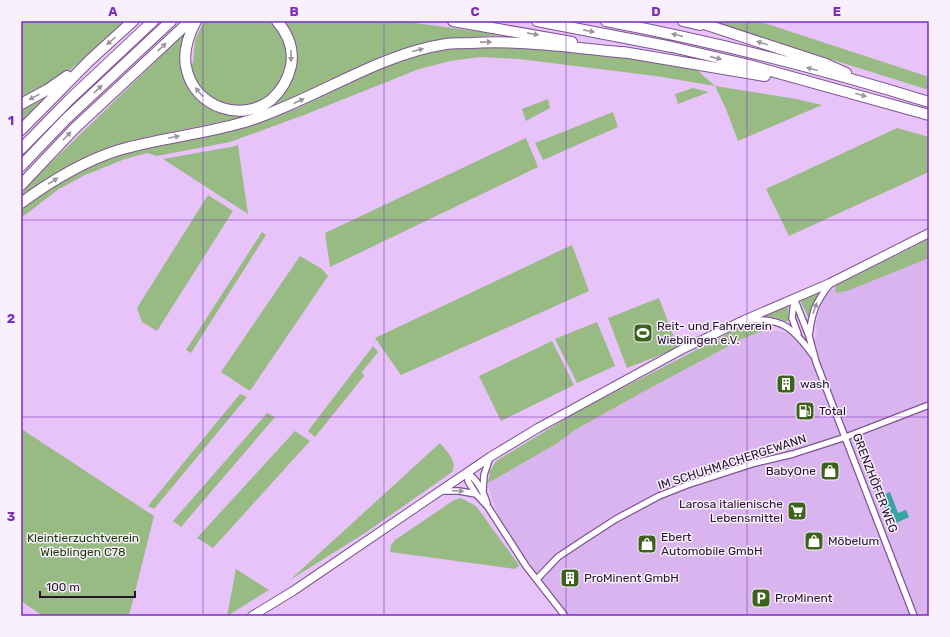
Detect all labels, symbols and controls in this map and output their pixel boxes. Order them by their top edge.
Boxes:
text: A [108,4,118,19]
text: B [289,4,299,19]
text: C [470,4,480,19]
text: D [651,4,661,19]
text: E [833,4,841,19]
one-way arrow [583,28,595,34]
one-way arrow [527,31,539,37]
one-way arrow [671,32,683,38]
one-way arrow [106,36,117,45]
one-way arrow [480,39,493,45]
one-way arrow [756,40,768,46]
one-way arrow [157,42,167,52]
one-way arrow [412,47,424,53]
one-way arrow [288,50,294,63]
one-way arrow [710,55,723,61]
one-way arrow [806,66,818,72]
one-way arrow [93,84,103,94]
one-way arrow [194,87,203,97]
one-way arrow [855,93,868,99]
one-way arrow [29,94,40,101]
one-way arrow [293,98,304,104]
text: 1 [8,113,14,128]
one-way arrow [62,131,72,141]
one-way arrow [168,134,181,140]
one-way arrow [47,178,59,185]
one-way arrow [812,301,818,313]
text: 2 [7,311,15,326]
place label: Reit- und Fahrverein Wieblingen e.V. [657,319,772,347]
sports icon: Reit- und Fahrverein Wieblingen e.V. [632,322,654,344]
building icon: wash [775,373,797,395]
place label: wash [800,377,830,391]
fuel station icon: Total [794,400,816,422]
place label: Total [819,404,846,418]
street label: IM SCHUHMACHERGEWANN [656,431,808,493]
street label: GRENZHÖFER WEG [850,431,900,535]
shop icon: BabyOne [819,460,841,482]
place label: BabyOne [766,464,816,478]
one-way arrow [452,488,465,494]
place label: Larosa italienische Lebensmittel [679,497,783,525]
supermarket icon: Larosa italienische Lebensmittel [786,500,808,522]
text: 3 [7,509,16,524]
place label: Ebert Automobile GmbH [661,530,763,558]
shop icon: Möbelum [803,530,825,552]
park label: Kleintierzuchtverein Wieblingen C78 [27,531,139,559]
shop icon: Ebert Automobile GmbH [636,533,658,555]
place label: Möbelum [828,534,879,548]
building icon: ProMinent GmbH [559,567,581,589]
place label: ProMinent GmbH [584,571,679,585]
scale bar [40,573,135,599]
text: 100 m [46,580,80,594]
parking icon: ProMinent [750,587,772,609]
place label: ProMinent [775,591,833,605]

